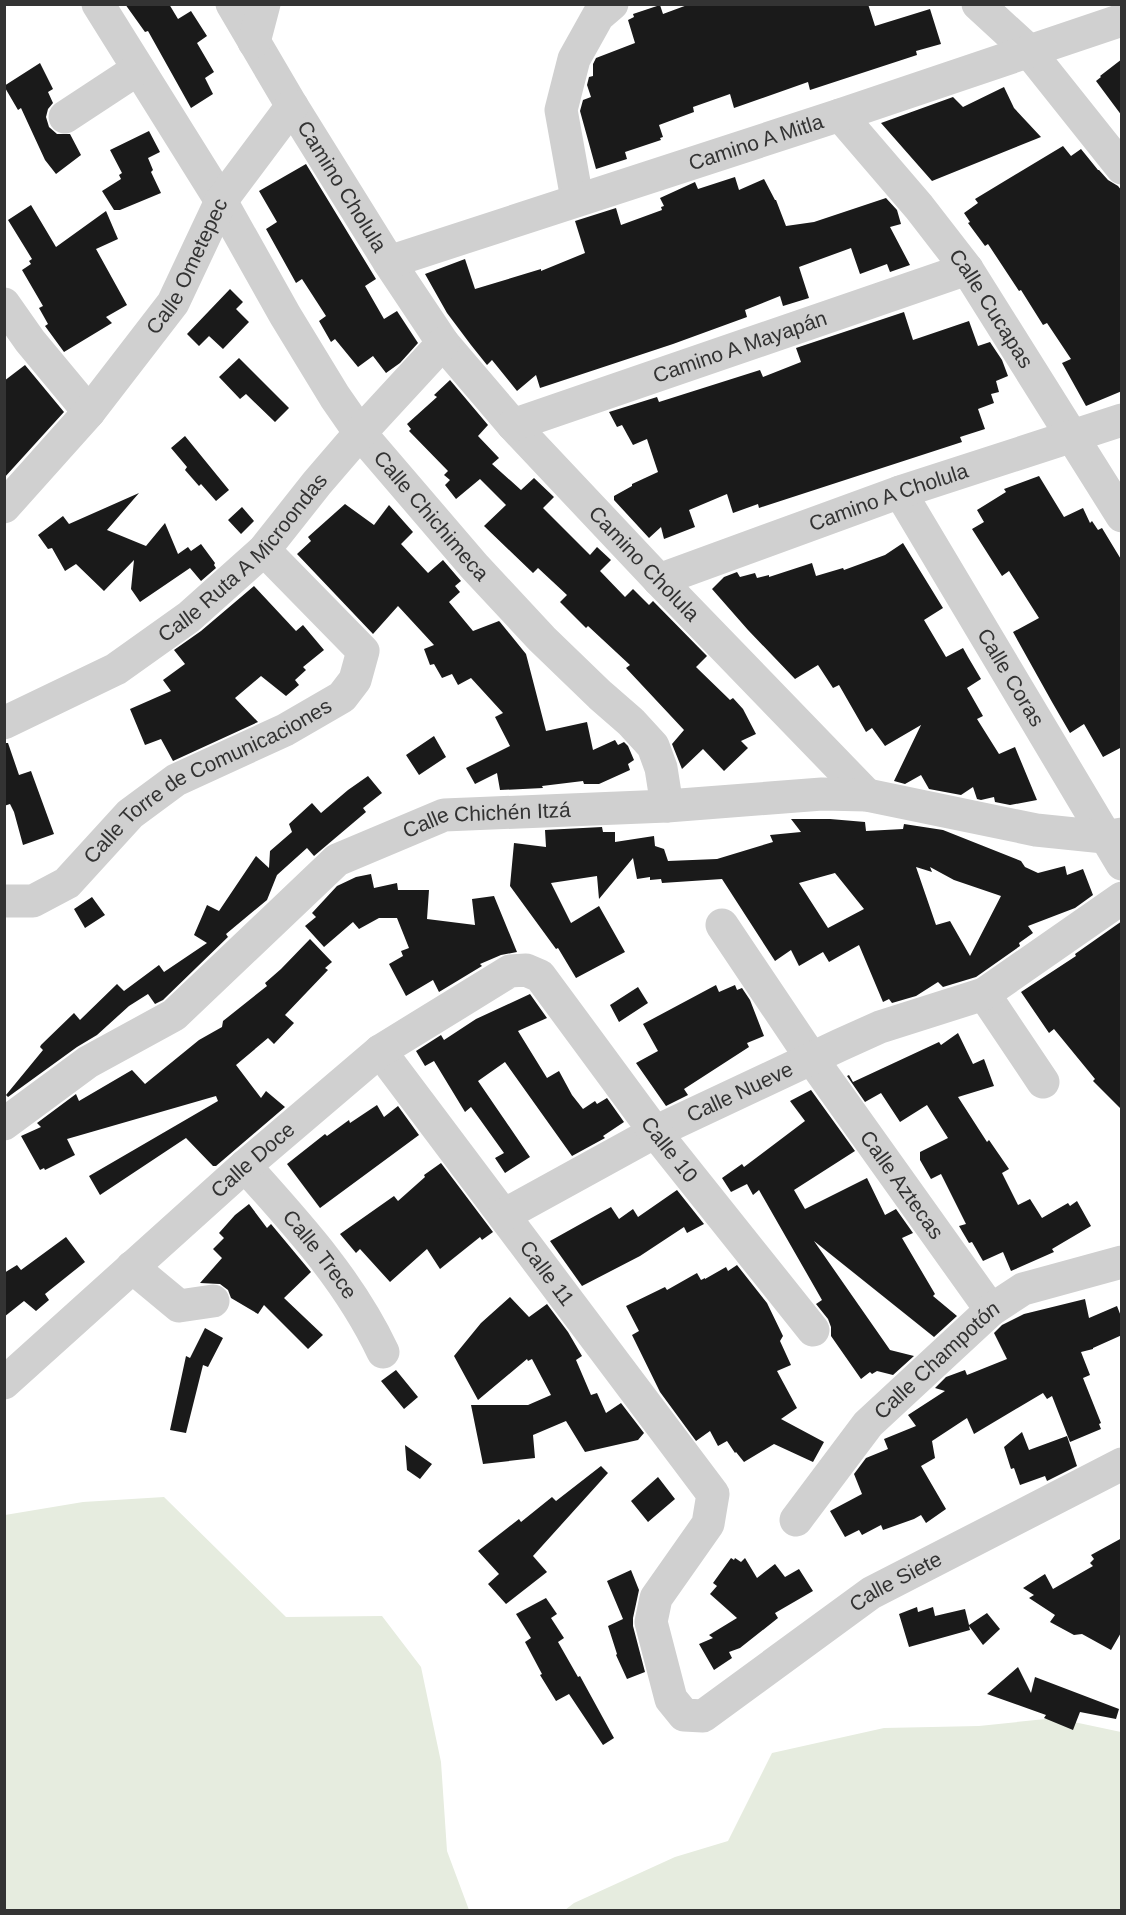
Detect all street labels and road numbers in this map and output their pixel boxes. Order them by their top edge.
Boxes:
street label: Camino A Mitla [686,109,826,175]
street label: Camino Cholula [293,117,392,256]
street label: Calle Ometepec [141,195,232,339]
street label: Calle Cucapas [945,244,1038,372]
street label: Camino A Mayapán [650,306,830,387]
street label: Calle Chichimeca [369,446,494,585]
street label: Camino A Cholula [806,459,971,535]
street label: Calle Ruta A Microondas [154,468,331,646]
street label: Camino Cholula [585,501,704,626]
street label: Calle Coras [973,624,1049,730]
street label: Calle Torre de Comunicaciones [79,694,335,868]
street label: Calle Chichén Itzá [399,798,572,842]
street label: Calle Nueve [683,1057,796,1126]
street label: Calle 10 [637,1112,703,1187]
street label: Calle Doce [206,1117,299,1202]
street label: Calle Aztecas [856,1126,948,1243]
street label: Calle Trece [278,1205,362,1303]
street label: Calle 11 [516,1236,579,1310]
street label: Calle Champotón [869,1296,1003,1423]
street label: Calle Siete [845,1547,945,1616]

